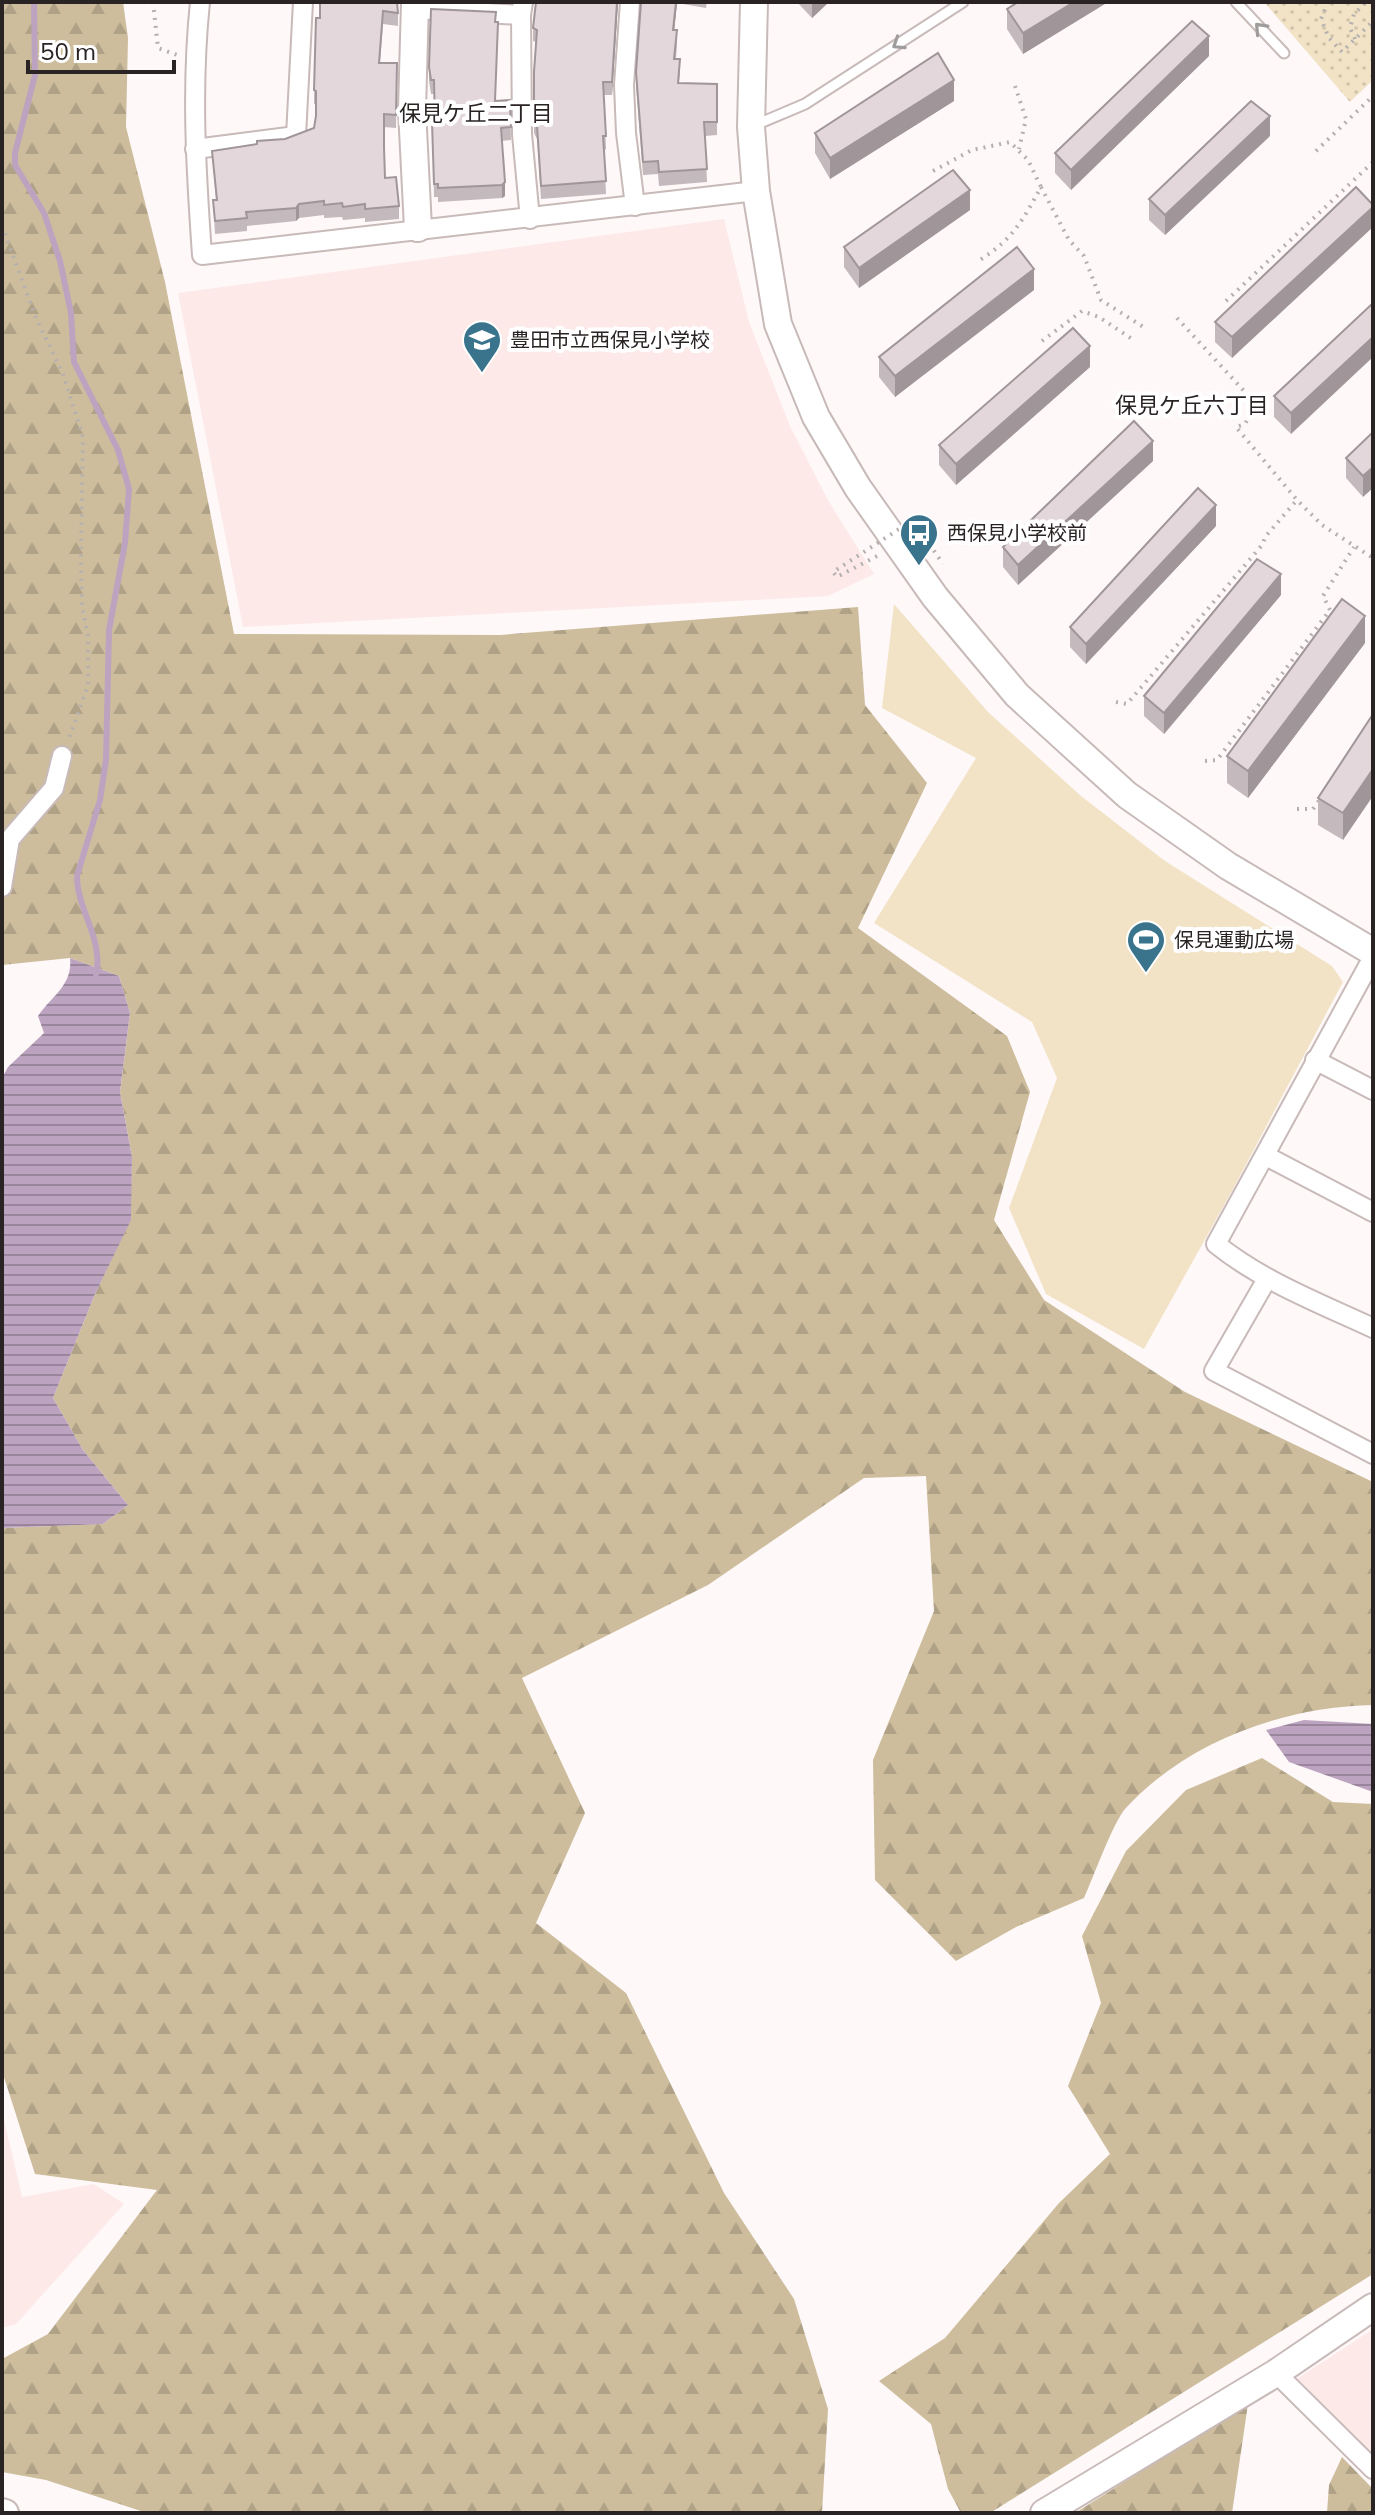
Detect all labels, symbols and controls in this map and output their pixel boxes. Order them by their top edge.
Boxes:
one-way arrow [1255,22,1269,37]
scale bar [28,24,174,74]
one-way arrow [892,35,907,50]
text: 50 m [40,36,96,66]
district label: 保見ケ丘二丁目 [399,99,553,127]
school or university icon: 豊田市立西保見小学校 [461,319,503,374]
place label: 豊田市立西保見小学校 [510,327,710,352]
district label: 保見ケ丘六丁目 [1115,391,1269,419]
bus stop icon: 西保見小学校前 [898,512,940,567]
place label: 西保見小学校前 [947,520,1087,545]
sports icon: 保見運動広場 [1125,919,1167,974]
place label: 保見運動広場 [1174,927,1294,952]

